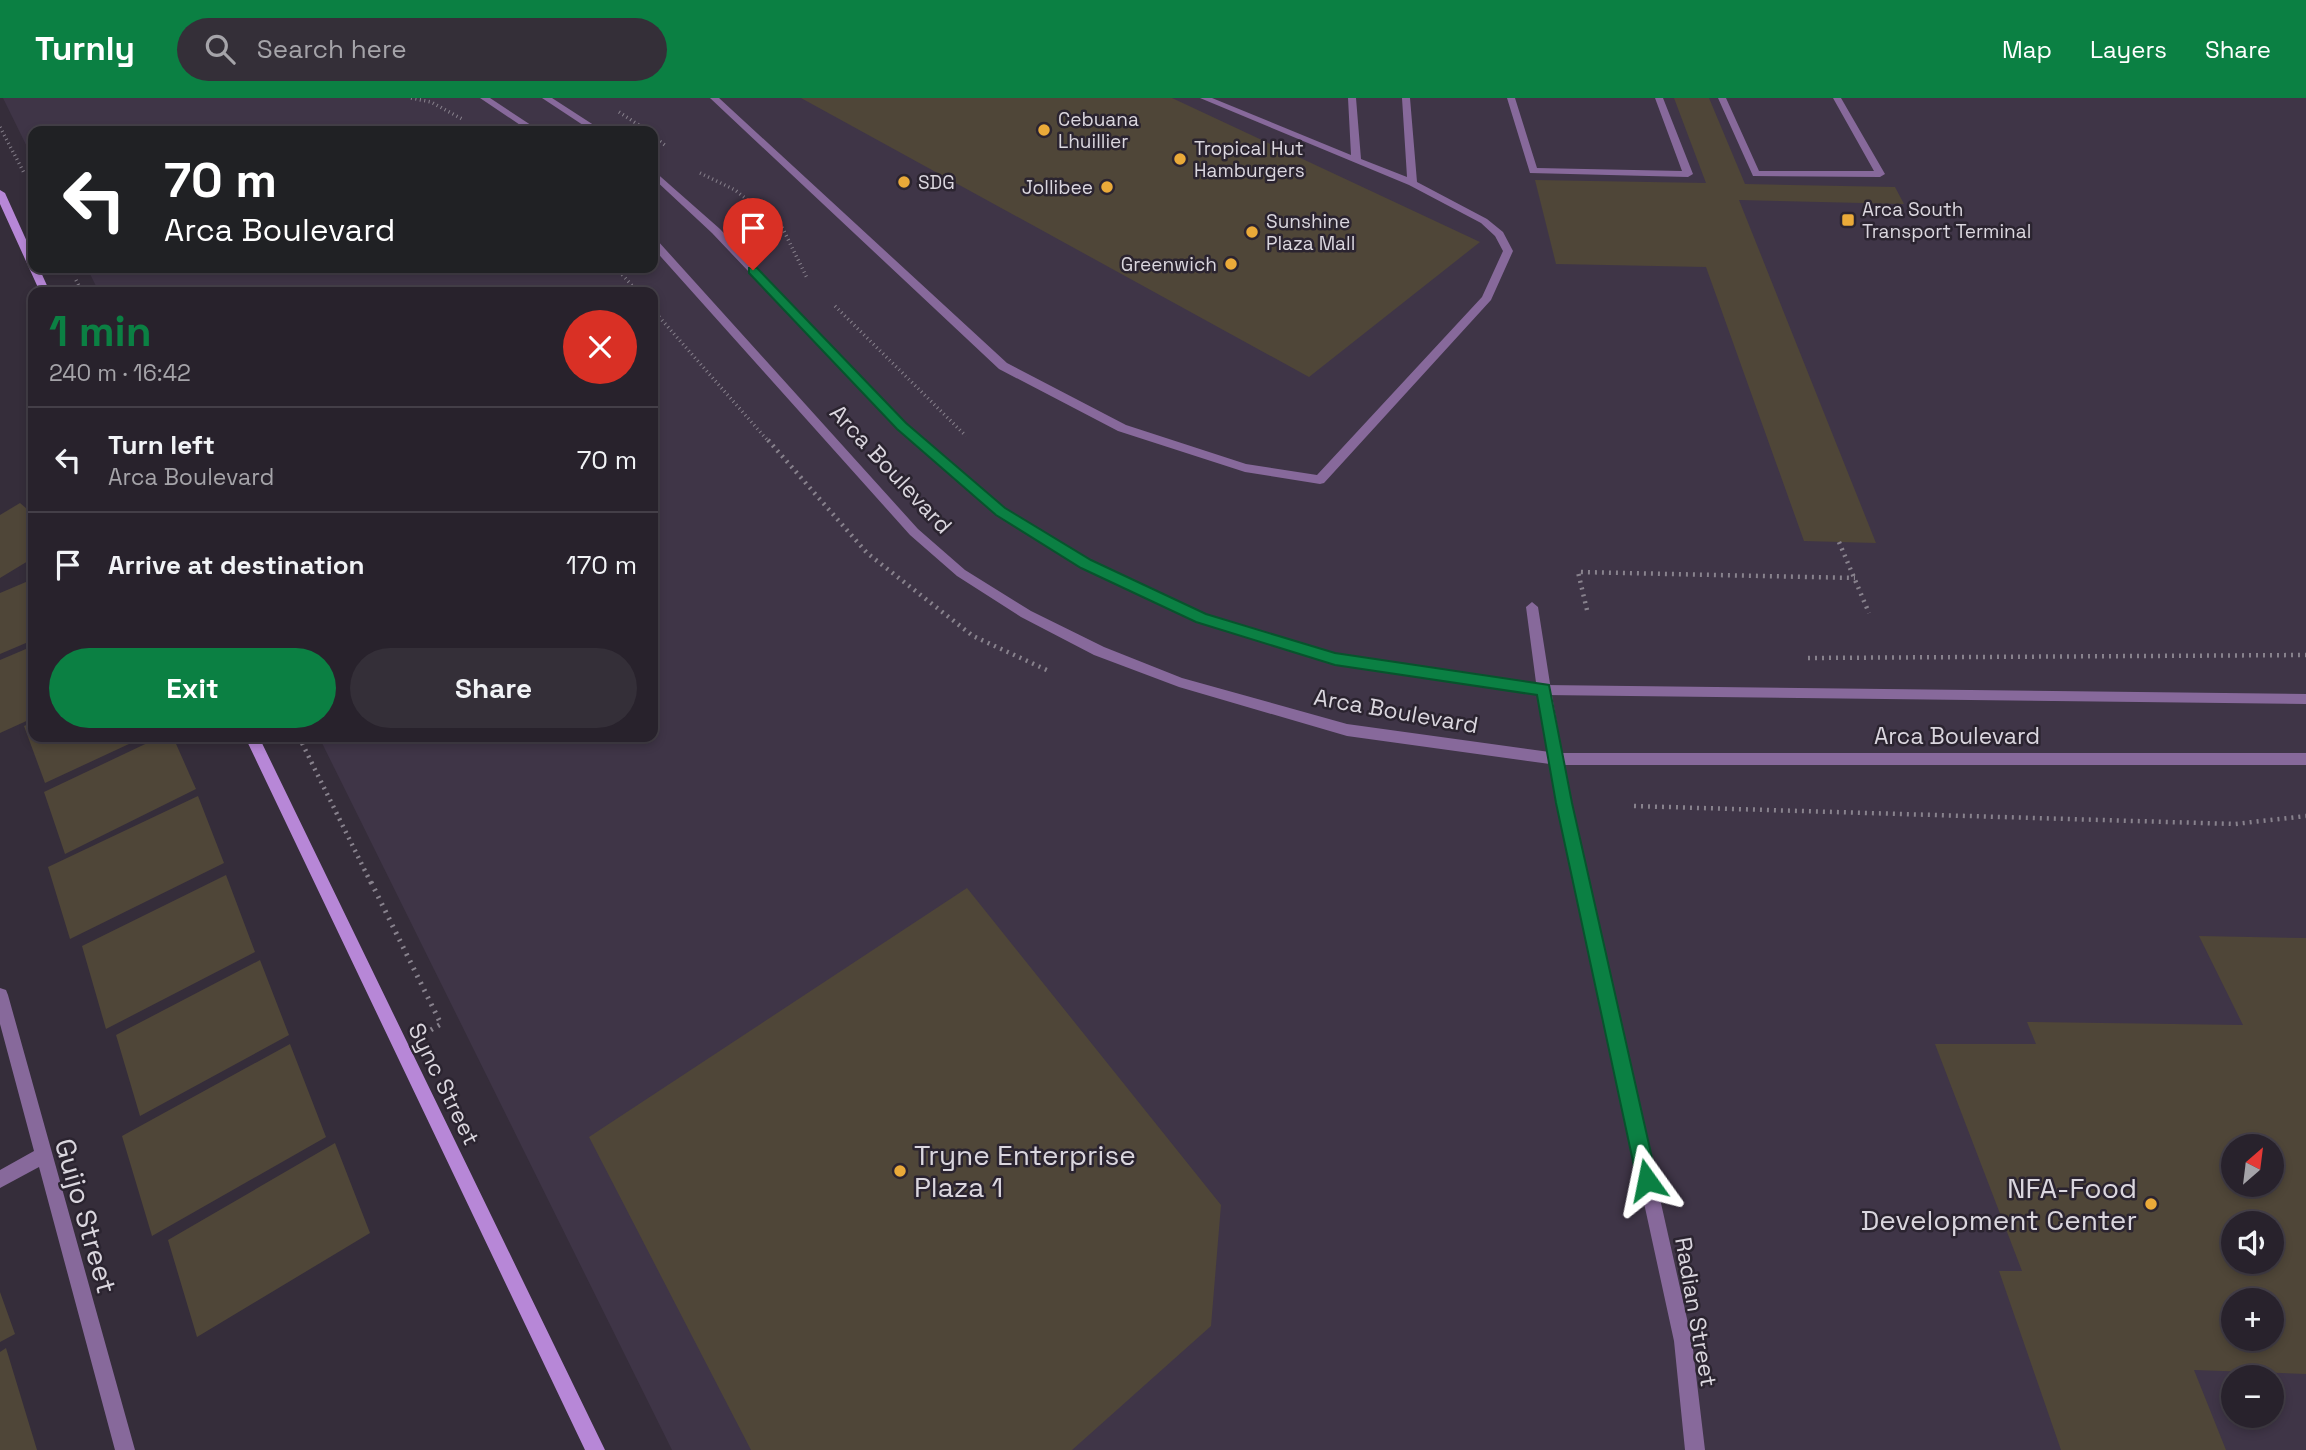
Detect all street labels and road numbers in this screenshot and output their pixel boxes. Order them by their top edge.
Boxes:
street label: Arca Boulevard [823,398,959,540]
street label: Arca Boulevard [1312,682,1480,740]
street label: Arca Boulevard [1874,721,2040,751]
street label: Sync Street [402,1018,486,1150]
street label: Guijo Street [47,1134,125,1298]
street label: Radian Street [1668,1235,1724,1389]

